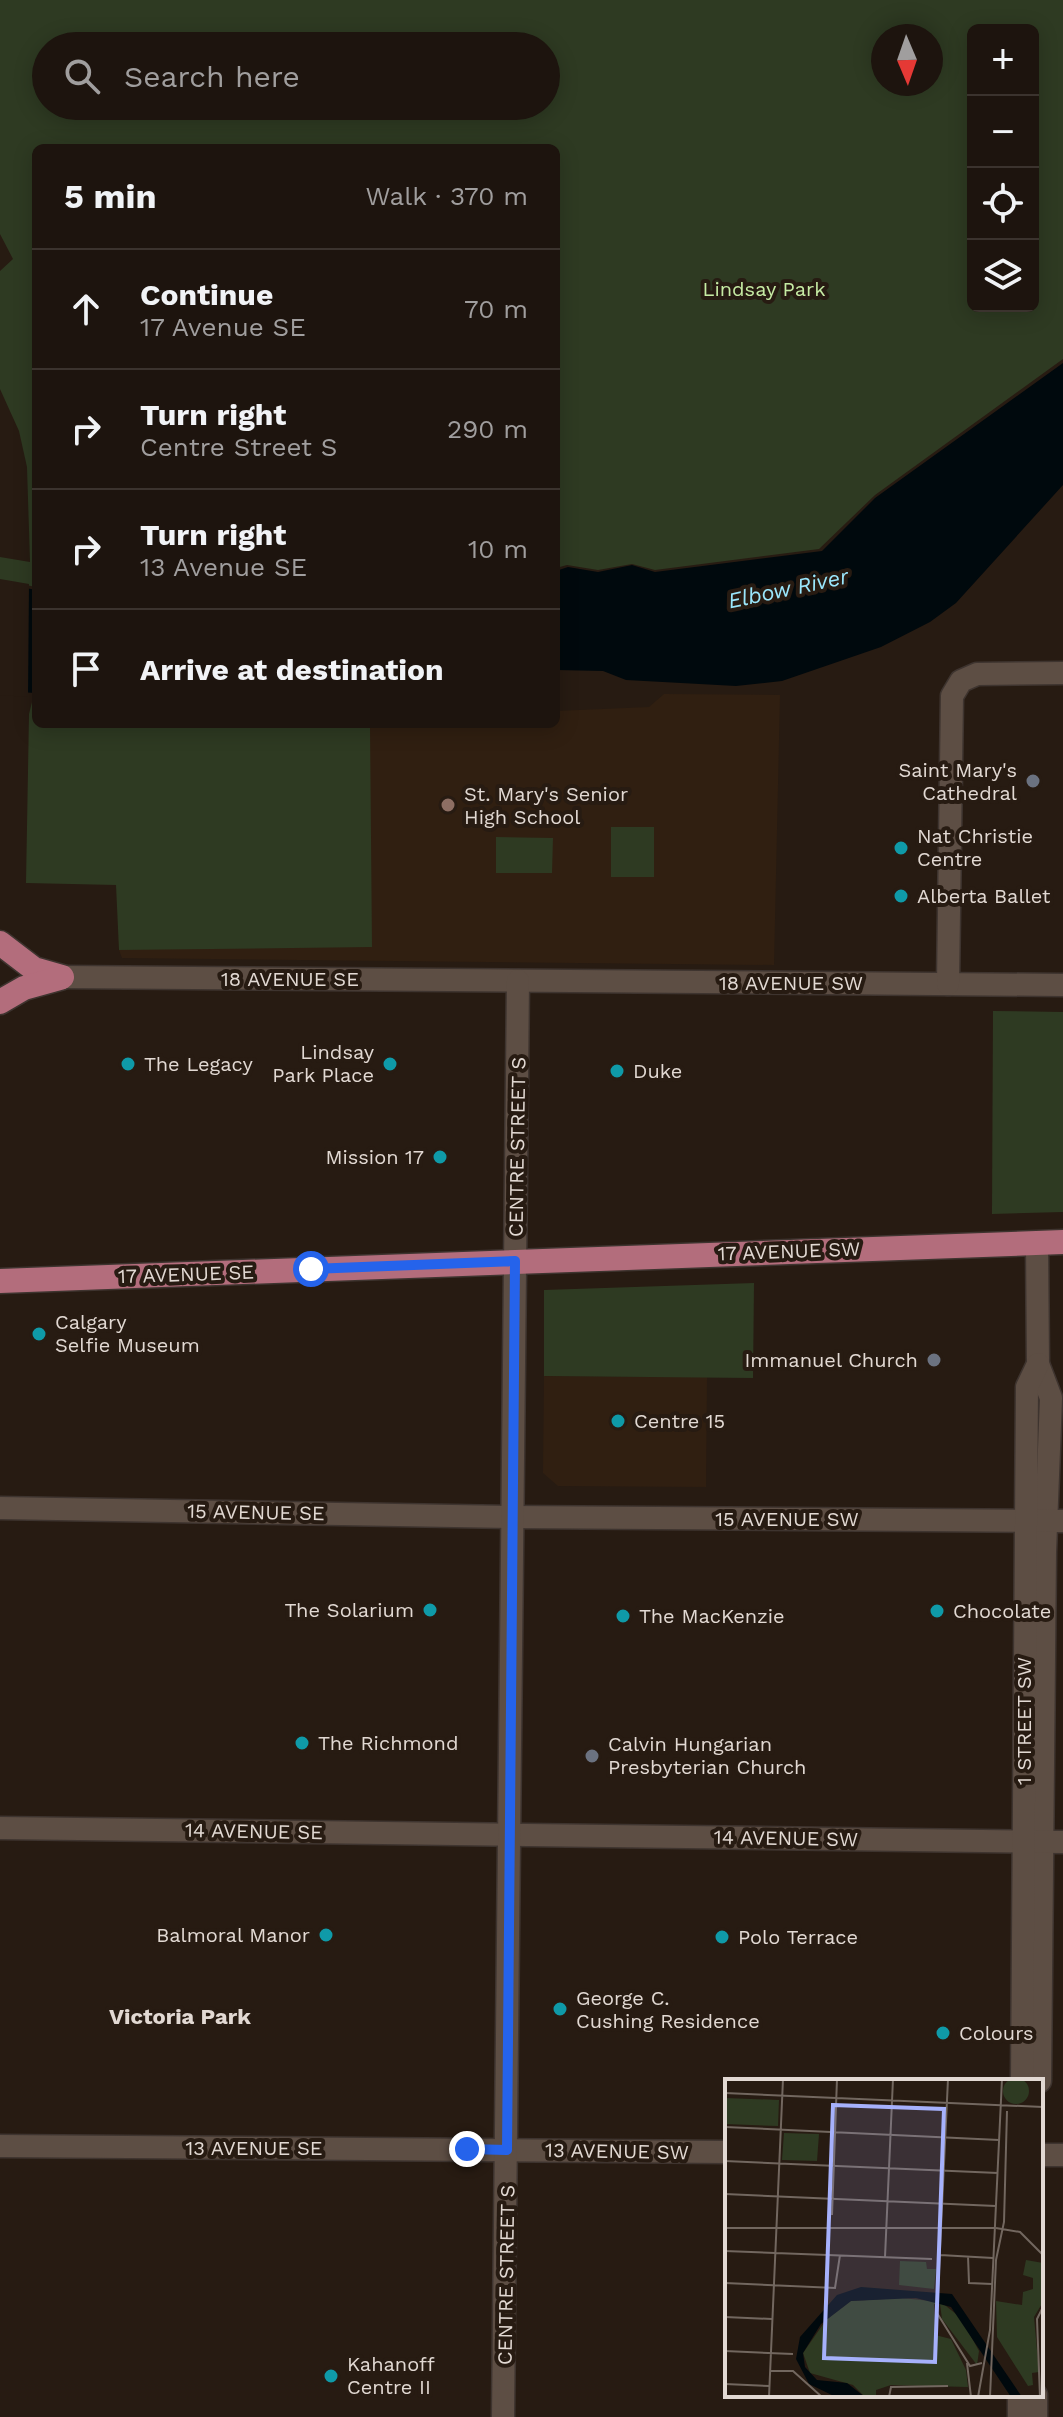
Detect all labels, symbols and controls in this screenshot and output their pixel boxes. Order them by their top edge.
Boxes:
north arrow [871,24,943,96]
map controls [967,24,1039,312]
button: + [967,24,1039,96]
search box [32,32,560,120]
icon: search [60,54,104,98]
text: Search here [124,59,300,94]
button: − [967,96,1039,168]
button: locate [967,168,1039,240]
text: 5 min [64,176,157,216]
text: Walk · 370 m [366,181,528,211]
button: layers [967,240,1039,312]
text: Continue [140,277,273,312]
park label: Lindsay Park [702,277,826,301]
icon: ahead [64,287,108,331]
text: 70 m [464,294,528,324]
text: 17 Avenue SE [140,312,306,342]
text: Turn right [140,397,286,432]
icon: right [64,407,108,451]
text: 290 m [447,414,528,444]
text: Centre Street S [140,432,338,462]
text: Turn right [140,517,286,552]
icon: right [64,527,108,571]
text: 10 m [468,534,528,564]
text: 13 Avenue SE [140,552,307,582]
water label: Elbow River [725,563,852,613]
icon: arrive [64,647,108,691]
text: Arrive at destination [140,652,444,687]
place label: Saint Mary's Cathedral [899,758,1017,805]
marker: Saint Mary's Cathedral [1024,772,1042,790]
place label: St. Mary's Senior High School [464,782,628,829]
marker: St. Mary's Senior High School [439,796,457,814]
place label: Nat Christie Centre [917,824,1033,871]
marker: Nat Christie Centre [892,839,910,857]
place label: Alberta Ballet [917,884,1051,908]
marker: Alberta Ballet [892,887,910,905]
street label: 18 AVENUE SE [221,967,359,991]
street label: 18 AVENUE SW [719,971,863,995]
place label: Lindsay Park Place [272,1040,375,1087]
place label: The Legacy [144,1052,253,1076]
marker: The Legacy [119,1055,137,1073]
marker: Lindsay Park Place [381,1055,399,1073]
street label: CENTRE STREET S [503,1057,531,1237]
place label: Duke [633,1059,682,1083]
marker: Duke [608,1062,626,1080]
place label: Mission 17 [325,1145,424,1169]
marker: Mission 17 [431,1148,449,1166]
street label: 17 AVENUE SW [717,1237,861,1265]
route start [293,1251,329,1287]
street label: 17 AVENUE SE [118,1260,254,1288]
place label: Calgary Selfie Museum [55,1310,200,1357]
marker: Calgary Selfie Museum [30,1325,48,1343]
place label: Immanuel Church [744,1348,918,1372]
marker: Immanuel Church [925,1351,943,1369]
place label: Centre 15 [634,1409,725,1433]
marker: Centre 15 [609,1412,627,1430]
street label: 15 AVENUE SE [187,1499,325,1525]
street label: 15 AVENUE SW [715,1507,859,1531]
place label: The Solarium [284,1598,414,1622]
place label: Chocolate [953,1599,1051,1623]
marker: The Solarium [421,1601,439,1619]
marker: Chocolate [928,1602,946,1620]
place label: The MacKenzie [639,1604,785,1628]
marker: The MacKenzie [614,1607,632,1625]
street label: 1 STREET SW [1012,1657,1036,1785]
place label: The Richmond [318,1731,459,1755]
place label: Calvin Hungarian Presbyterian Church [608,1732,806,1779]
marker: The Richmond [293,1734,311,1752]
marker: Calvin Hungarian Presbyterian Church [583,1747,601,1765]
street label: 14 AVENUE SE [185,1818,323,1844]
street label: 14 AVENUE SW [714,1825,858,1851]
place label: Balmoral Manor [156,1923,310,1947]
place label: Polo Terrace [738,1925,858,1949]
marker: Balmoral Manor [317,1926,335,1944]
marker: Polo Terrace [713,1928,731,1946]
place label: George C. Cushing Residence [576,1986,760,2033]
marker: George C. Cushing Residence [551,2000,569,2018]
district label: Victoria Park [109,2004,251,2029]
place label: Colours [959,2021,1033,2045]
marker: Colours [934,2024,952,2042]
inset map [725,2079,1043,2397]
route end [449,2131,485,2167]
street label: 13 AVENUE SE [185,2136,323,2160]
street label: 13 AVENUE SW [545,2138,689,2164]
street label: CENTRE STREET S [492,2185,520,2365]
place label: Kahanoff Centre II [347,2352,435,2399]
marker: Kahanoff Centre II [322,2367,340,2385]

